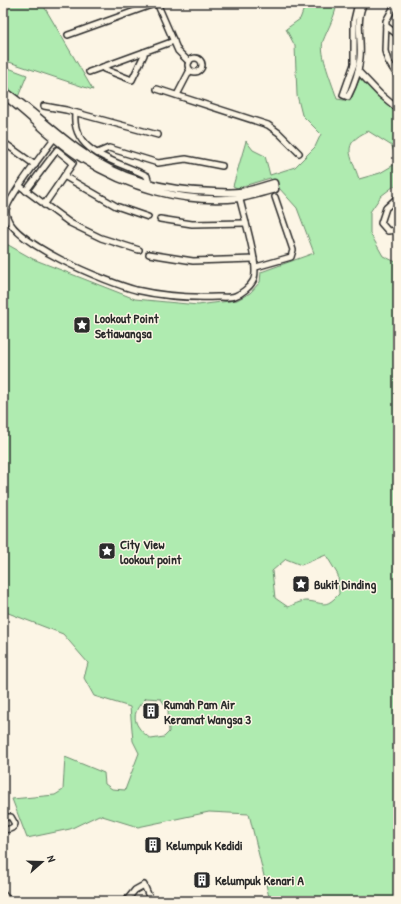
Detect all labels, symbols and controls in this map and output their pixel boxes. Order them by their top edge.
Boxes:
place label: Lookout Point Setiawangsa [95,309,159,343]
place icon: Lookout Point Setiawangsa [72,315,92,335]
place label: City View lookout point [120,535,182,569]
place icon: City View lookout point [97,541,117,561]
place icon: Bukit Dinding [291,574,311,594]
place label: Bukit Dinding [314,575,376,594]
place label: Rumah Pam Air Keramat Wangsa 3 [164,695,251,729]
building icon: Rumah Pam Air Keramat Wangsa 3 [141,701,161,721]
building icon: Kelumpuk Kedidi [143,835,163,855]
place label: Kelumpuk Kedidi [166,836,243,855]
north arrow [22,842,62,882]
text: N [44,853,59,864]
building icon: Kelumpuk Kenari A [192,870,212,890]
place label: Kelumpuk Kenari A [215,871,304,890]

